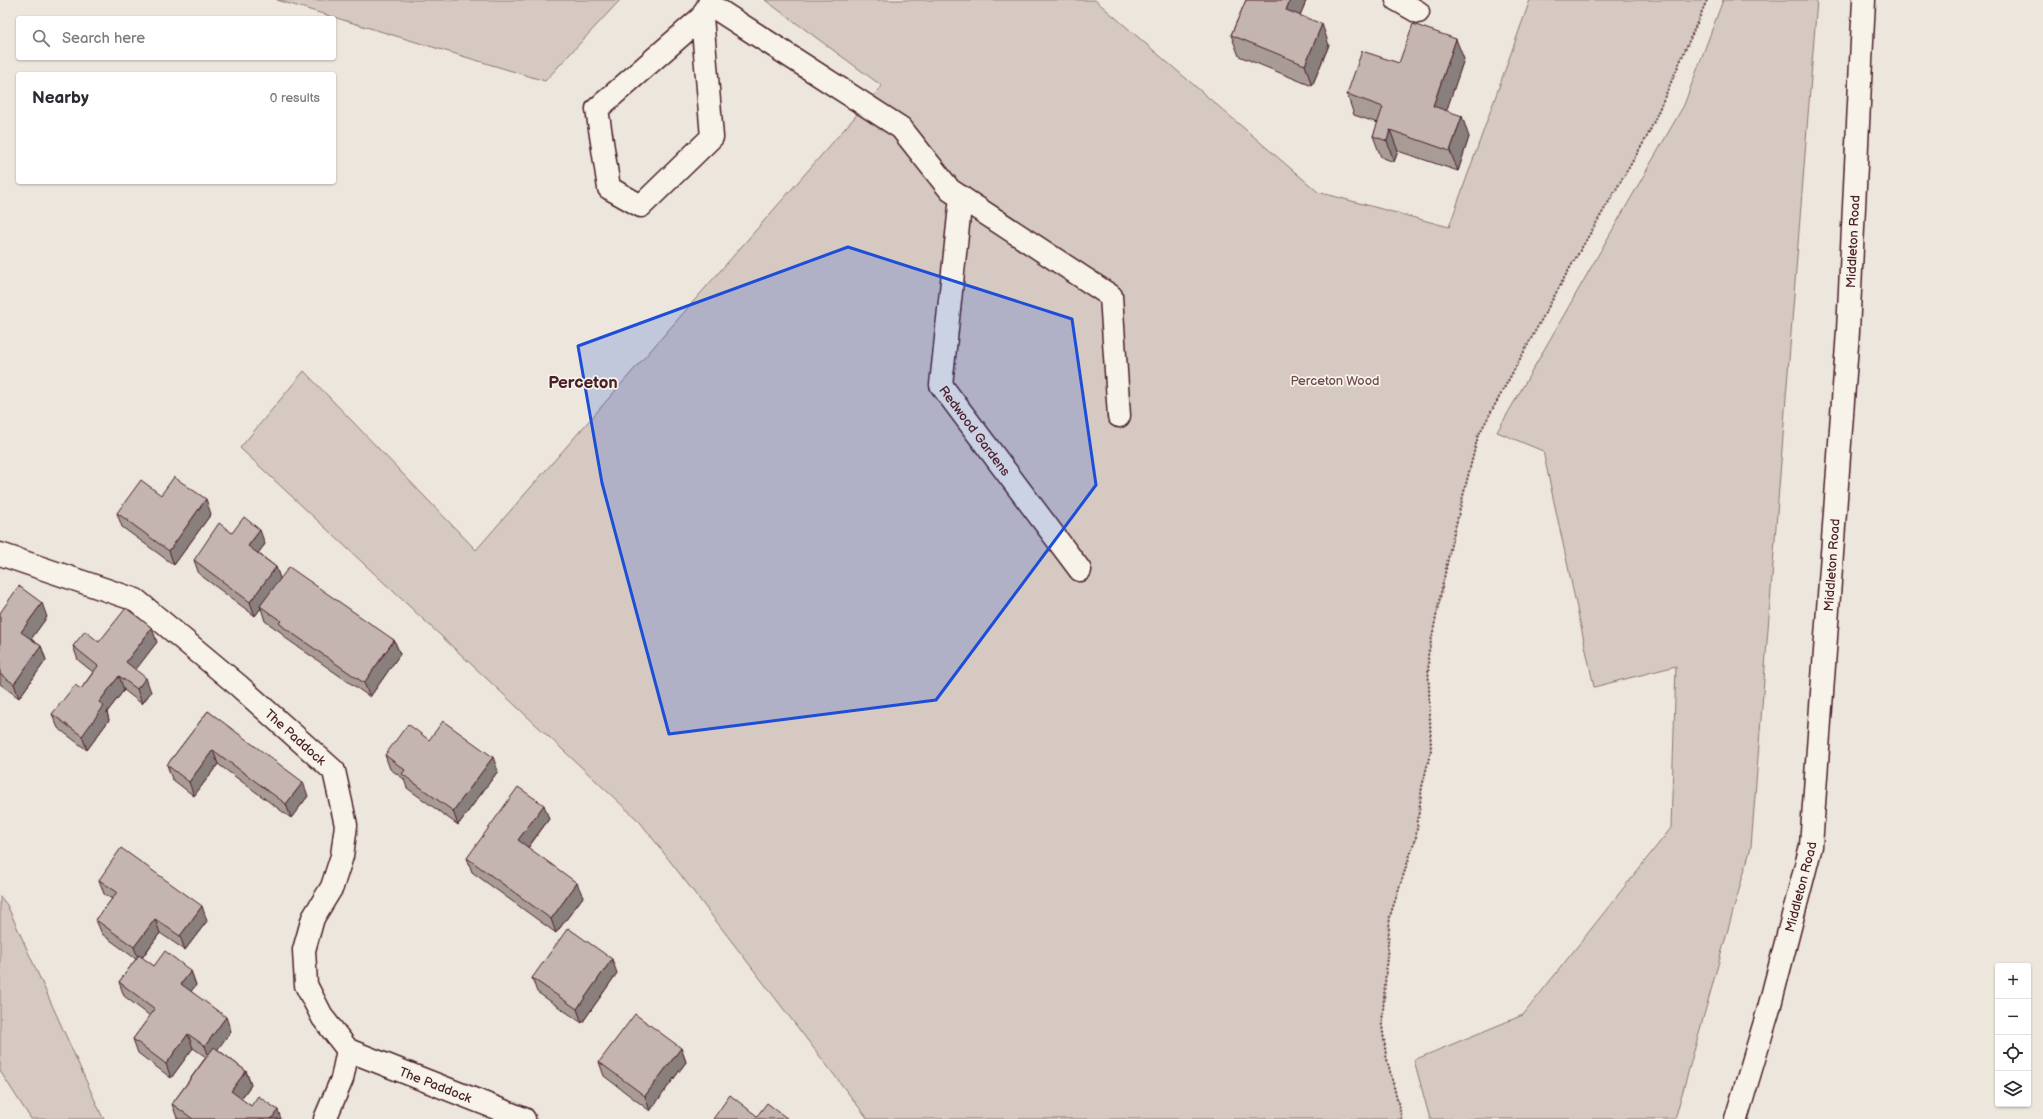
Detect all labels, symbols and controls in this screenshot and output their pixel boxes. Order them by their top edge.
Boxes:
search box [16,16,336,60]
icon: search [30,27,52,49]
text: Search here [62,29,145,48]
text: Nearby [32,88,89,108]
text: 0 results [270,90,320,106]
street label: Middleton Road [1843,195,1864,288]
district label: Perceton [548,373,618,393]
park label: Perceton Wood [1290,373,1380,389]
street label: Redwood Gardens [935,383,1014,480]
street label: Middleton Road [1821,518,1844,612]
street label: The Paddock [261,706,329,769]
street label: Middleton Road [1782,841,1820,934]
map controls [1995,963,2031,1107]
button: + [1995,963,2031,999]
button: − [1995,999,2031,1035]
button: locate [1995,1035,2031,1071]
street label: The Paddock [397,1064,474,1107]
button: layers [1995,1071,2031,1107]

